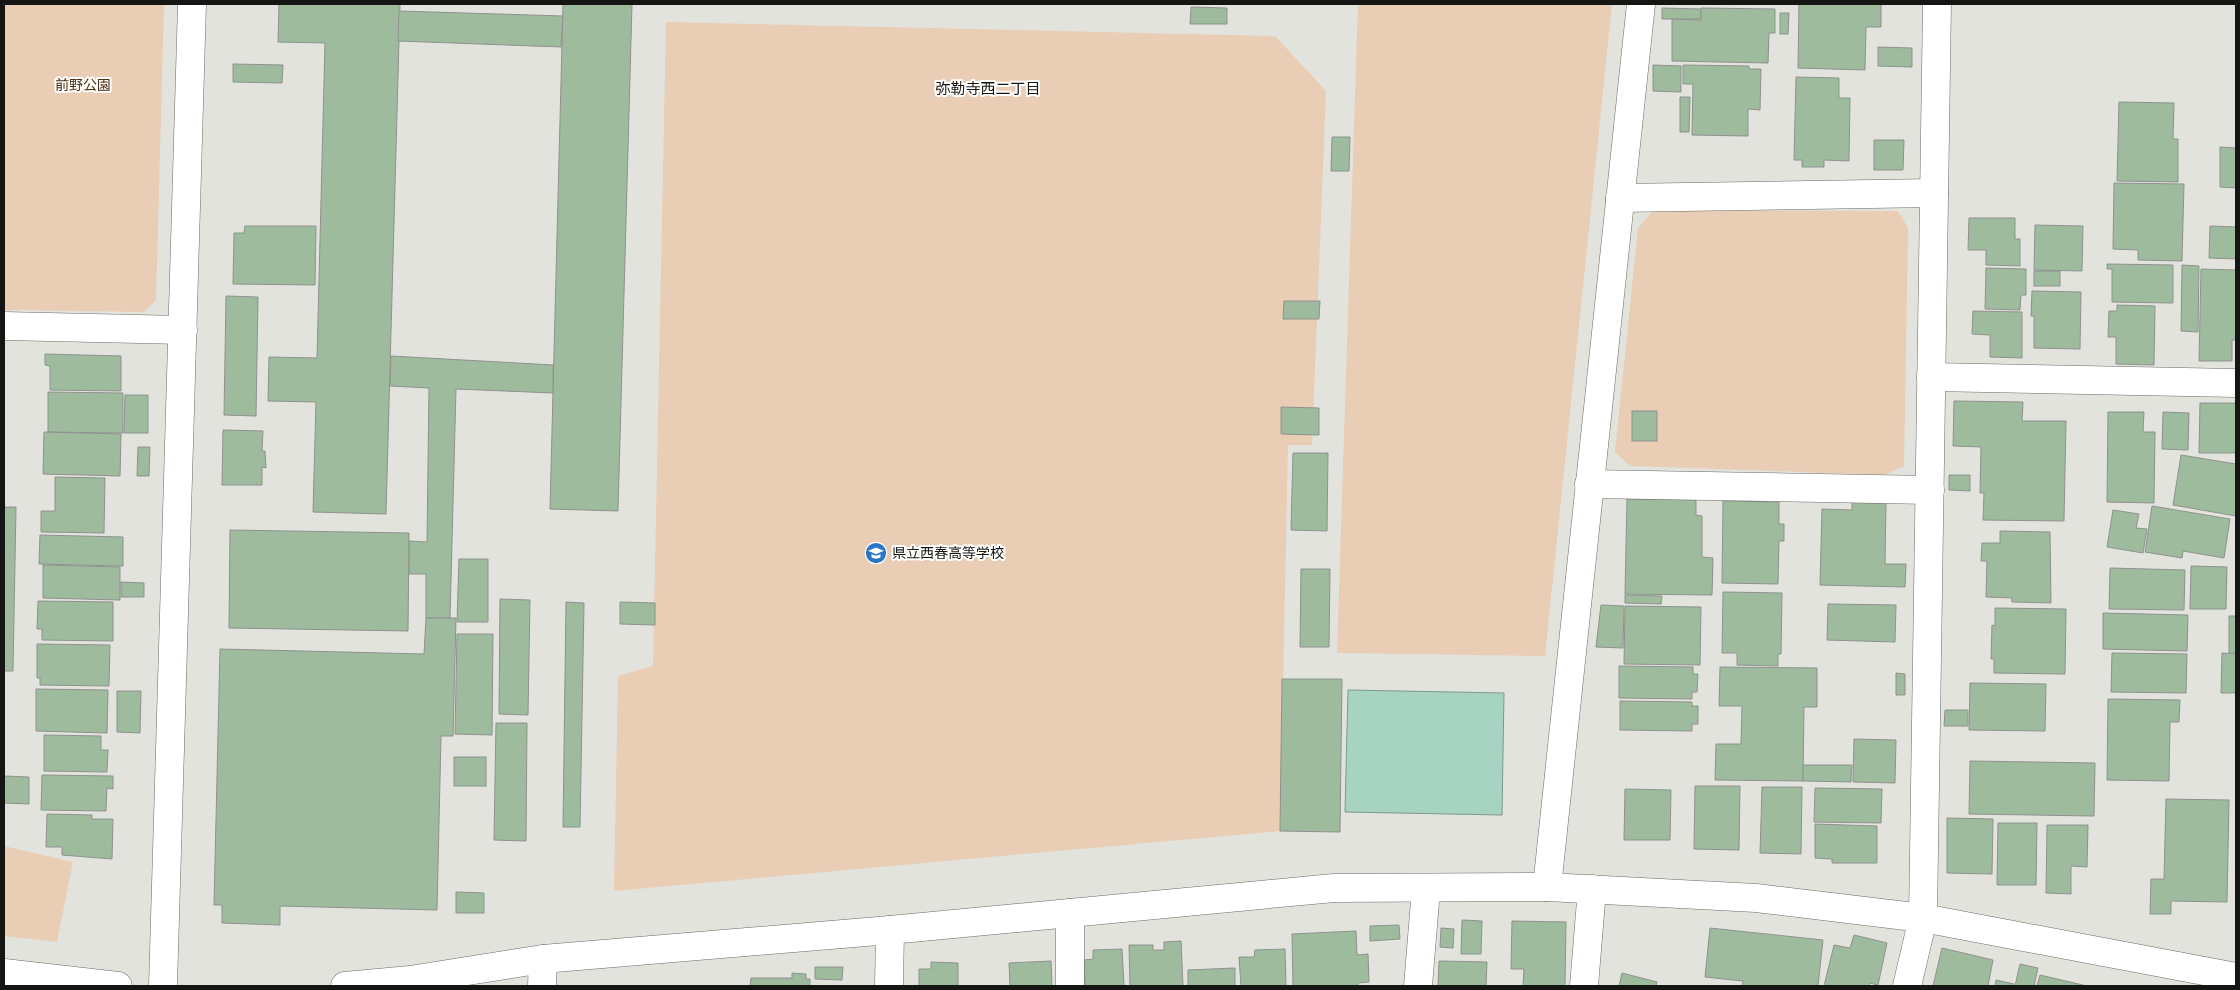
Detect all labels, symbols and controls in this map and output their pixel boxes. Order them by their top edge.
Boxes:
park label: 前野公園 [55,75,111,94]
district label: 弥勒寺西二丁目 [935,78,1041,98]
school or university icon: 県立西春高等学校 [864,541,888,565]
place label: 県立西春高等学校 [892,543,1004,562]

